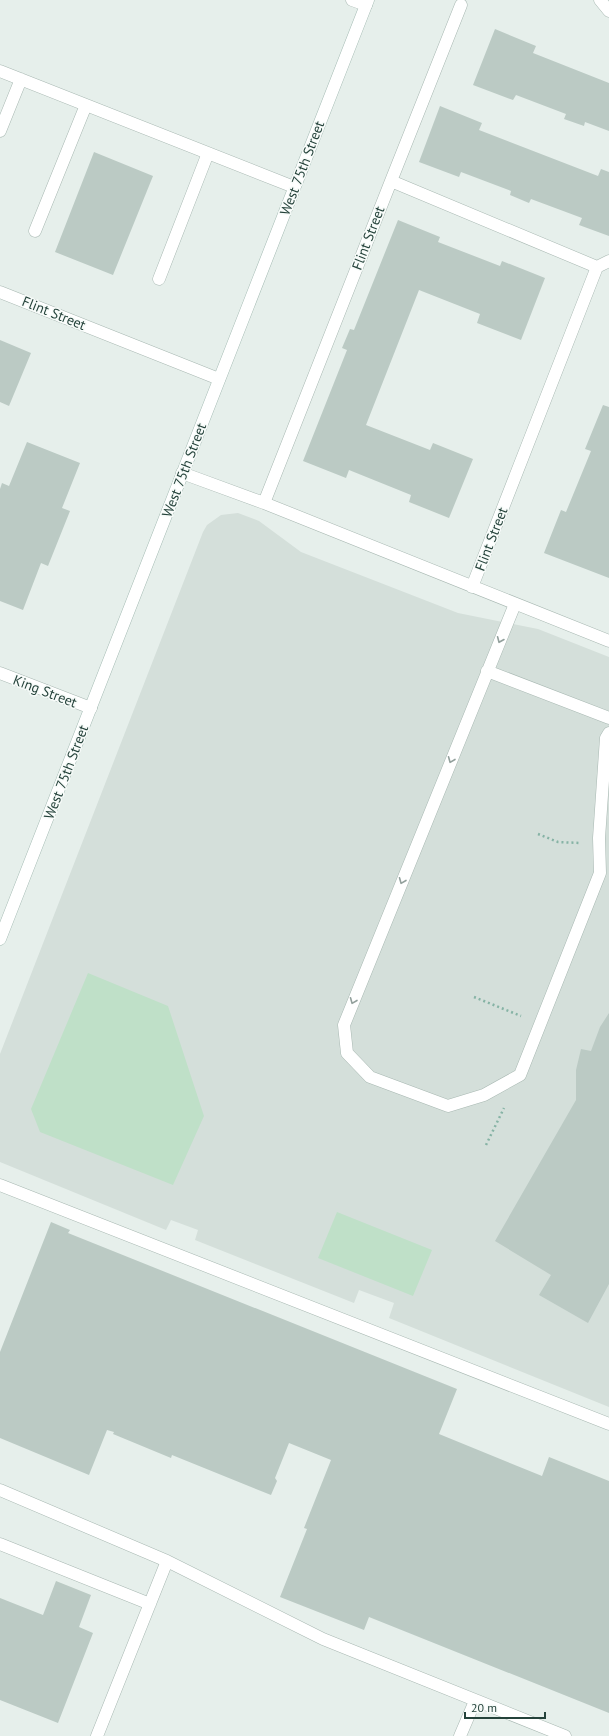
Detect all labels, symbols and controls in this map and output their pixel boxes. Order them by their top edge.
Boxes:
street label: West 75th Street [276,118,328,218]
street label: Flint Street [348,203,388,272]
street label: Flint Street [20,292,89,334]
street label: West 75th Street [158,420,210,520]
street label: Flint Street [471,504,511,573]
one-way arrow [496,636,504,643]
street label: King Street [11,671,80,711]
street label: West 75th Street [40,722,92,822]
one-way arrow [447,757,455,764]
one-way arrow [399,876,407,884]
one-way arrow [350,997,358,1005]
scale bar [465,1694,545,1720]
text: 20 m [471,1700,497,1715]

